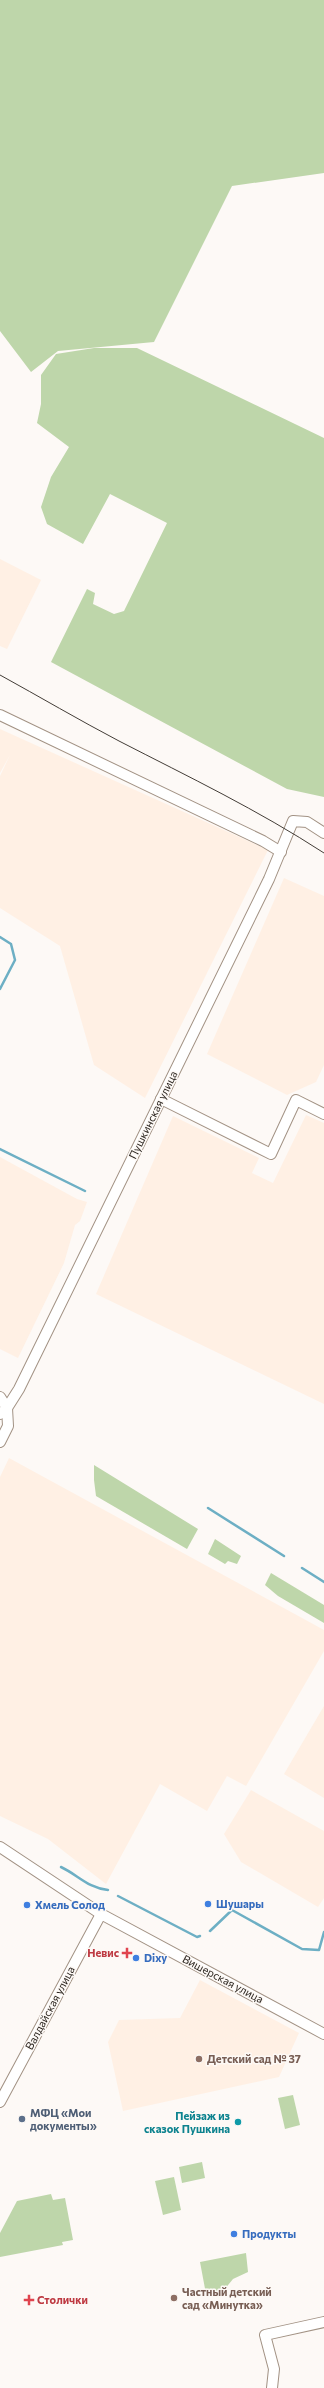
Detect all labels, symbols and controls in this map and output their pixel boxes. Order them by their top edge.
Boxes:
street label: Пушкинская улица [126,1069,180,1161]
place label: Шушары [216,1897,264,1910]
place label: Хмель Солод [35,1898,105,1911]
marker: Шушары [203,1899,213,1909]
marker: Хмель Солод [22,1900,32,1910]
place label: Невис [87,1946,119,1959]
marker: Невис [122,1948,132,1958]
place label: Dixy [144,1951,167,1964]
street label: Вишерская улица [181,1952,266,2005]
marker: Dixy [131,1953,141,1963]
street label: Валдайская улица [22,1964,77,2052]
place label: Детский сад № 37 [207,2052,301,2065]
marker: Детский сад № 37 [194,2054,204,2064]
place label: МФЦ «Мои документы» [30,2106,97,2132]
place label: Пейзаж из сказок Пушкина [144,2109,231,2135]
marker: МФЦ «Мои документы» [17,2114,27,2124]
marker: Пейзаж из сказок Пушкина [233,2117,243,2127]
place label: Продукты [242,2227,296,2240]
marker: Продукты [229,2229,239,2239]
place label: Частный детский сад «Минутка» [182,2285,272,2311]
place label: Столички [37,2293,88,2306]
marker: Частный детский сад «Минутка» [169,2293,179,2303]
marker: Столички [24,2295,34,2305]

